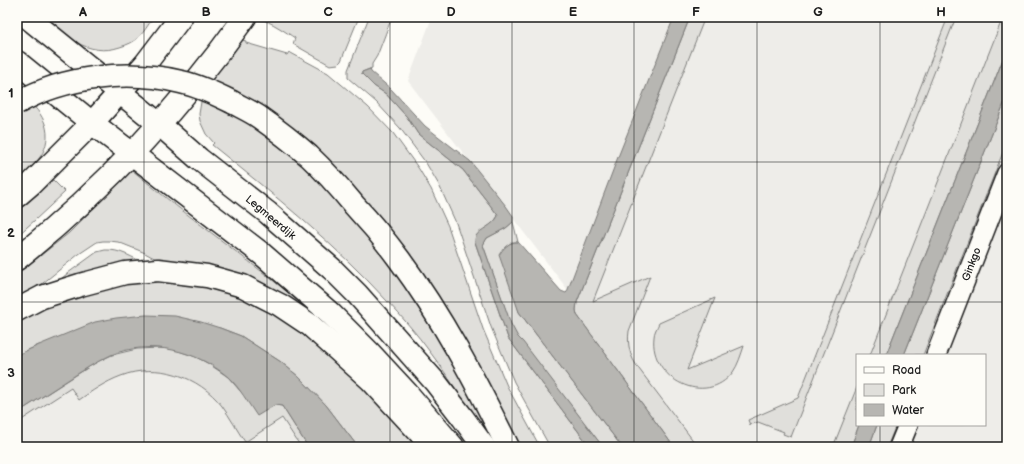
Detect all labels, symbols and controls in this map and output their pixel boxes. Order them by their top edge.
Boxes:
text: A [78,4,87,20]
text: B [201,4,211,20]
text: C [323,4,333,20]
text: D [446,4,456,20]
text: E [569,4,578,20]
text: F [692,4,700,20]
text: G [813,4,823,20]
text: H [936,4,946,20]
text: 1 [8,85,14,101]
street label: Legmeerdijk [243,193,299,243]
text: 2 [7,225,15,241]
street label: Ginkgo [959,246,984,283]
legend [856,354,986,426]
text: Road [892,363,921,378]
text: 3 [7,365,15,381]
text: Park [892,383,916,398]
text: Water [892,403,924,418]

